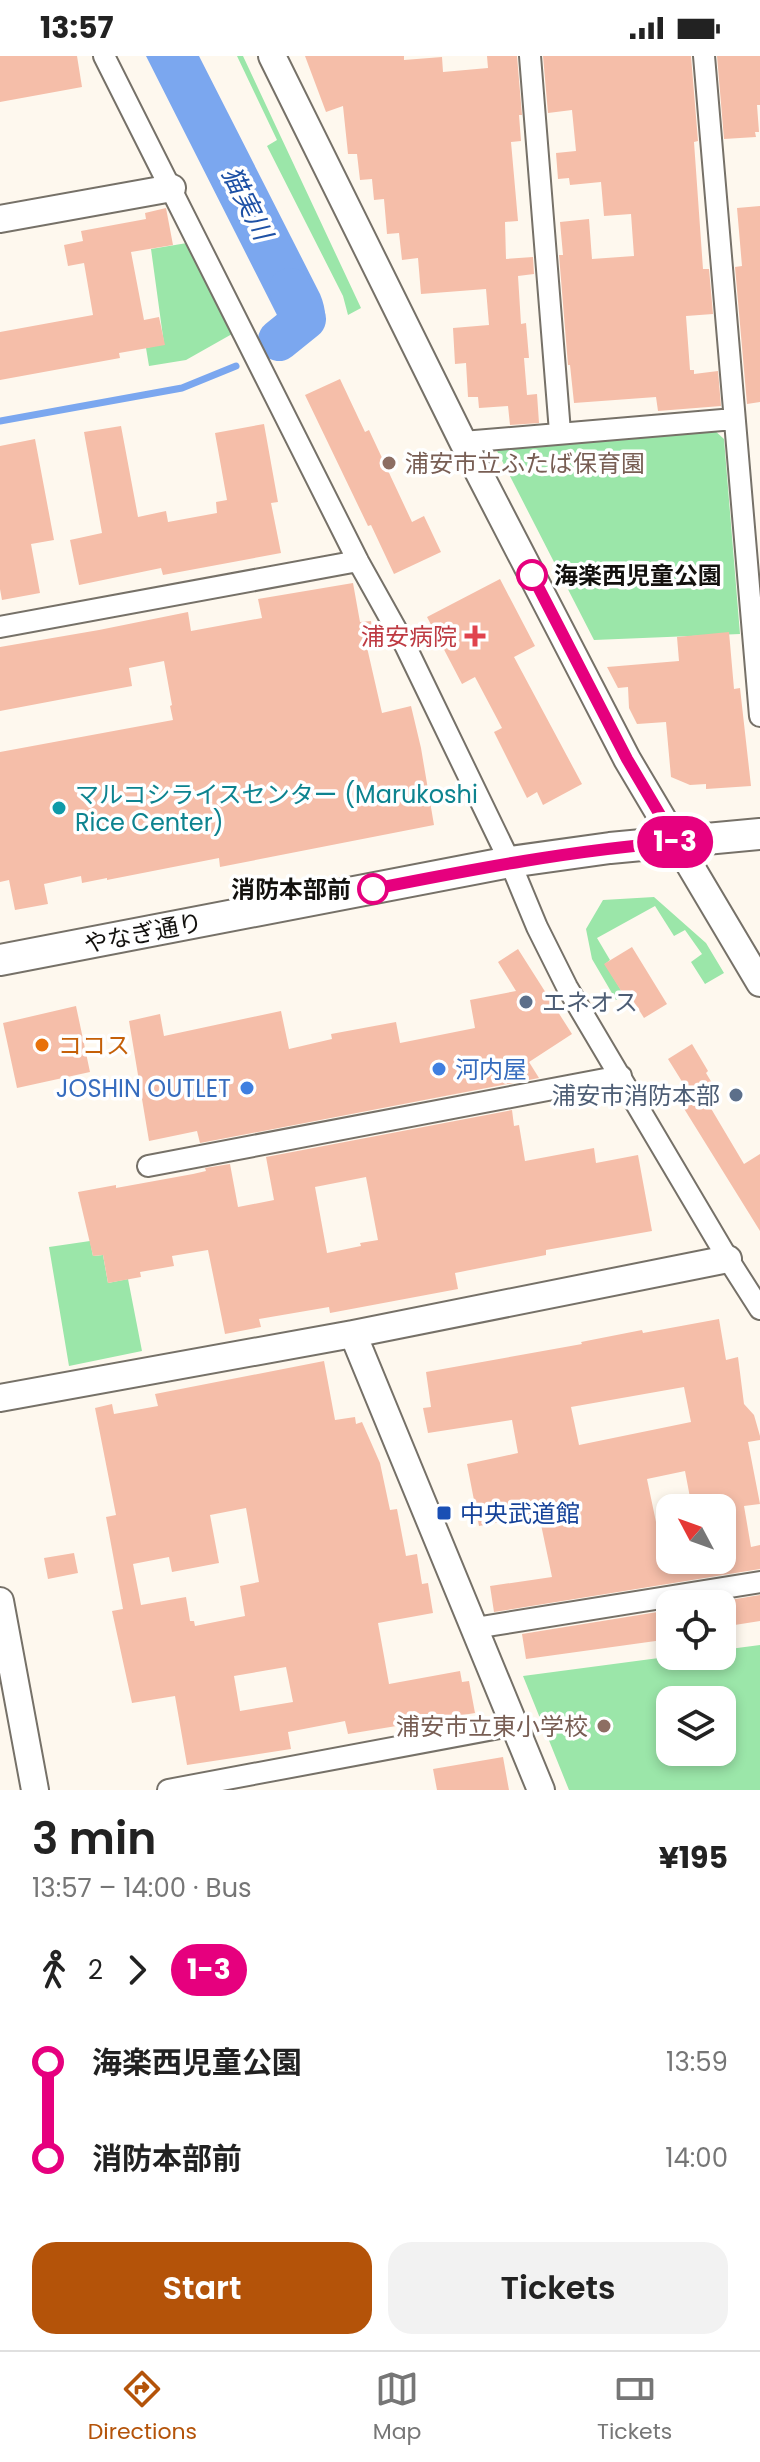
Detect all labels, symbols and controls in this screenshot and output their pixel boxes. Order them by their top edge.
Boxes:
text: 13:57 [40,6,114,49]
water label: 猫実川 [213,160,282,249]
place label: 浦安市立ふたば保育園 [405,447,645,480]
marker: 浦安市立ふたば保育園 [380,454,398,472]
place label: 海楽西児童公園 [554,559,722,592]
marker: 海楽西児童公園 [517,560,547,590]
place label: 浦安病院 [361,620,457,653]
marker: 浦安病院 [464,625,486,647]
place label: マルコシライスセンター (Marukoshi Rice Center) [75,778,478,839]
marker: マルコシライスセンター (Marukoshi Rice Center) [50,799,68,817]
line badge: 1-3 [629,816,721,868]
text: 1-3 [653,822,697,861]
place label: 消防本部前 [231,873,351,906]
marker: 消防本部前 [358,874,388,904]
street label: やなぎ通り [81,905,205,961]
place label: エネオス [542,986,638,1019]
marker: エネオス [517,993,535,1011]
place label: ココス [58,1029,130,1062]
marker: ココス [33,1036,51,1054]
place label: 河内屋 [455,1053,527,1086]
marker: 河内屋 [430,1060,448,1078]
place label: JOSHIN OUTLET [56,1072,231,1105]
marker: JOSHIN OUTLET [238,1079,256,1097]
place label: 浦安市消防本部 [552,1079,720,1112]
marker: 浦安市消防本部 [727,1086,745,1104]
north arrow [656,1494,736,1574]
map controls [656,1494,736,1766]
place label: 中央武道館 [460,1497,580,1530]
marker: 中央武道館 [435,1504,453,1522]
button: locate [656,1590,736,1670]
button: layers [656,1686,736,1766]
place label: 浦安市立東小学校 [396,1710,588,1743]
marker: 浦安市立東小学校 [595,1717,613,1735]
text: 3 min [32,1808,156,1869]
text: ¥195 [659,1836,728,1879]
text: 13:57 – 14:00 · Bus [32,1870,252,1906]
icon: walk [32,1948,76,1992]
icon: forward [115,1948,159,1992]
text: 1-3 [187,1950,231,1989]
text: 2 [88,1952,103,1988]
text: 海楽西児童公園 [92,2041,302,2084]
text: 13:59 [666,2044,728,2080]
text: 消防本部前 [92,2137,242,2180]
text: 14:00 [665,2140,728,2176]
button: Start [32,2242,372,2334]
button: Tickets [388,2242,728,2334]
tab: Directions [88,2367,197,2448]
tab: Map [373,2367,421,2448]
tab: Tickets [597,2367,672,2448]

